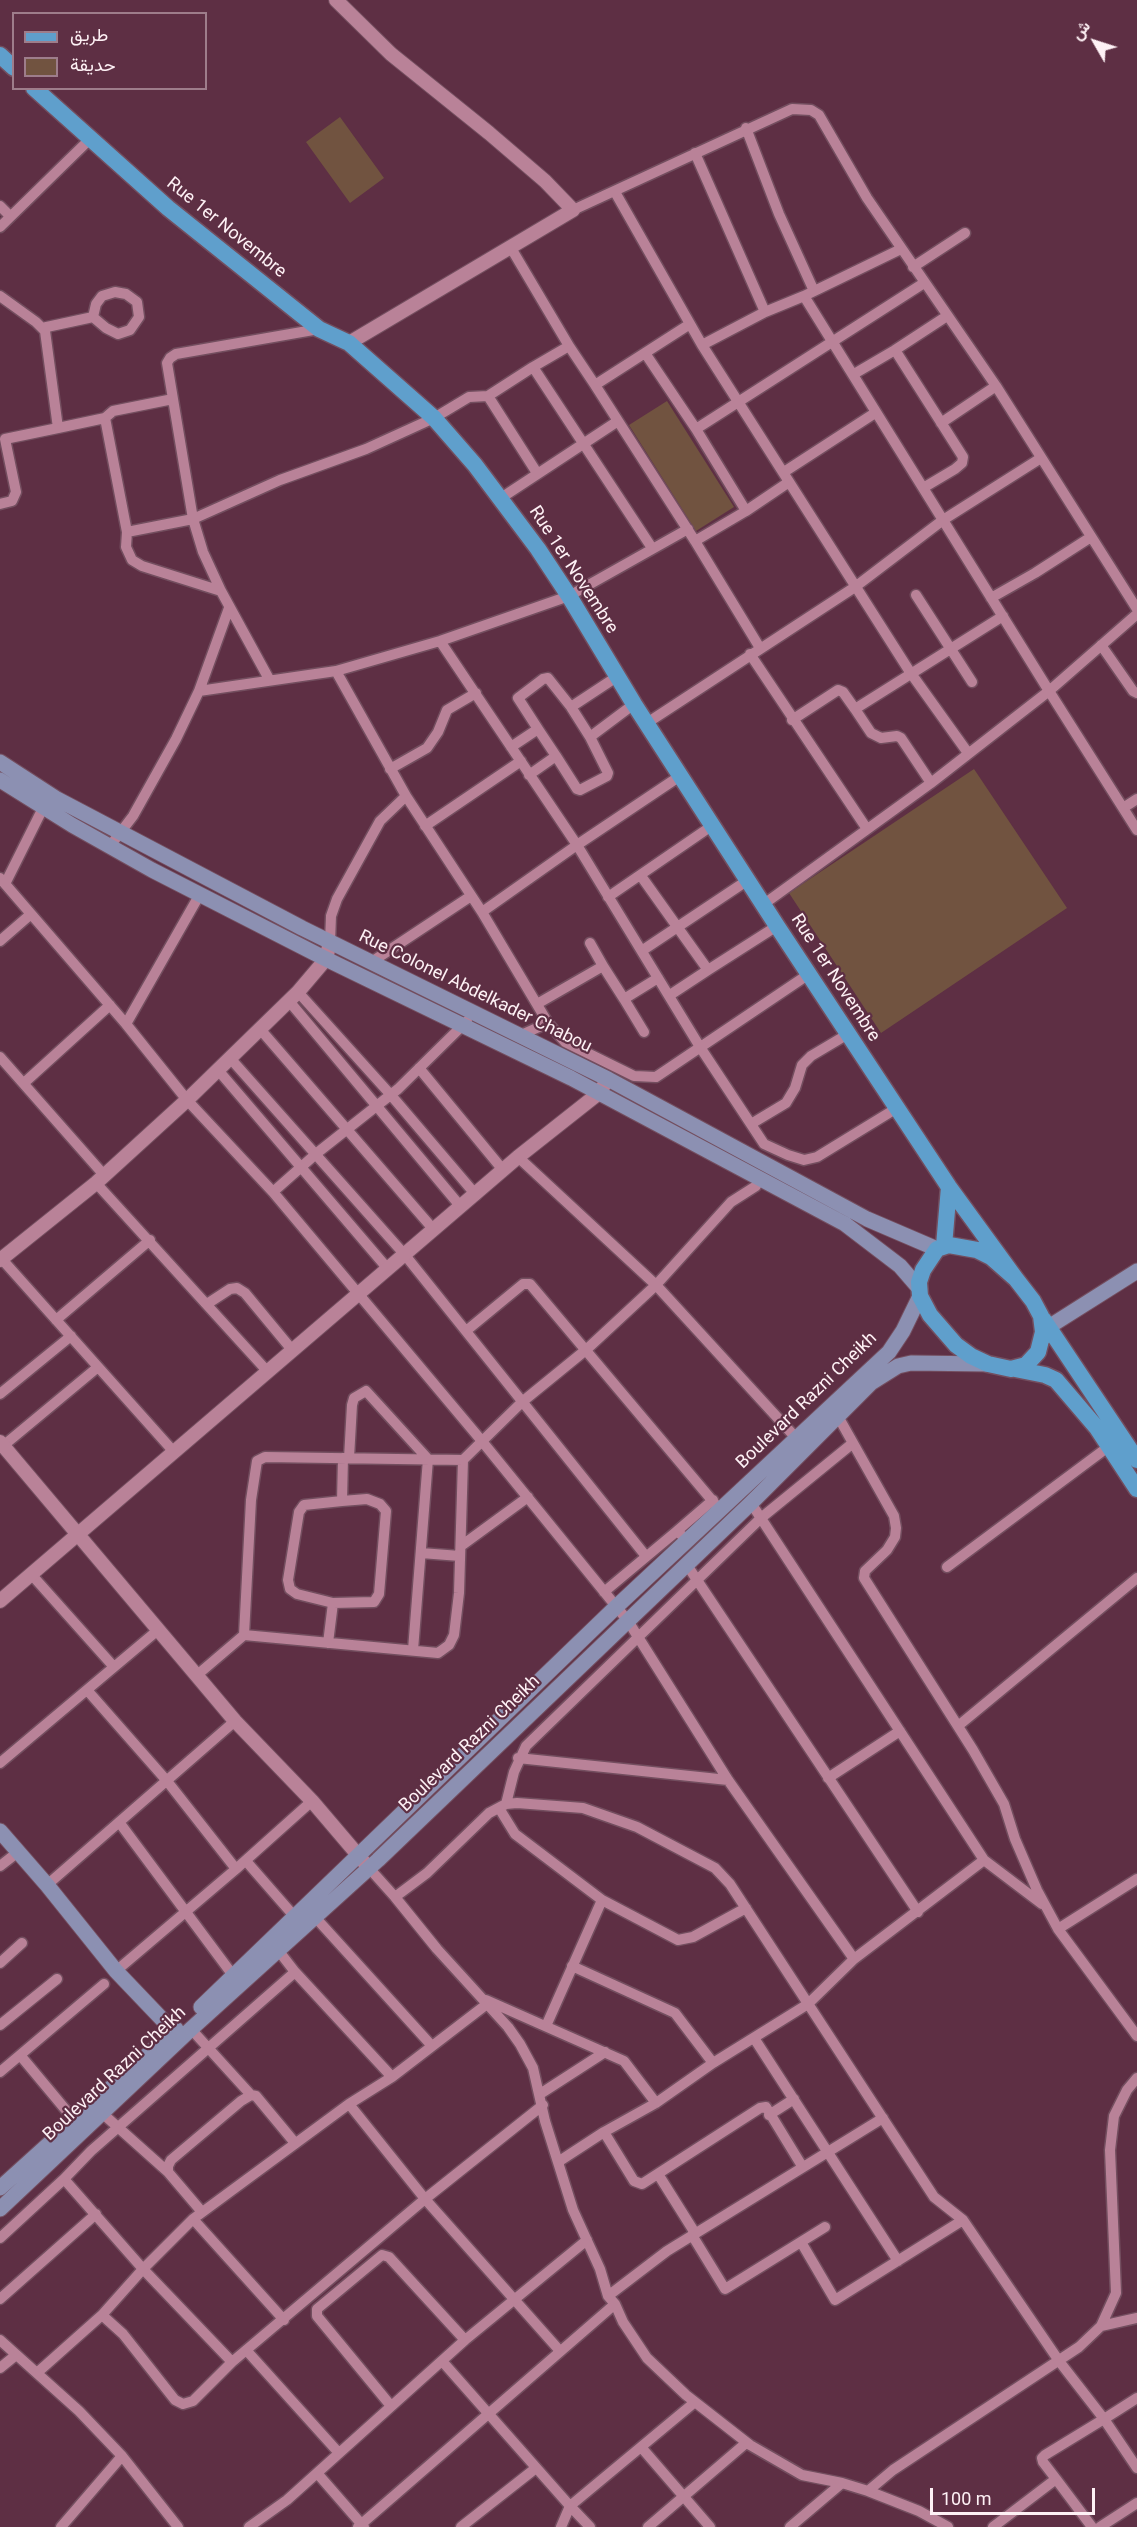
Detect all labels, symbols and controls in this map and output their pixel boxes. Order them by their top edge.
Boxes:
legend [12,12,207,90]
north arrow [1065,12,1125,72]
text: ش [1067,17,1094,44]
text: طريق [70,24,108,45]
text: حديقة [70,54,116,75]
street label: Rue 1er Novembre [162,173,290,283]
street label: Rue 1er Novembre [524,502,622,638]
street label: Rue 1er Novembre [786,910,884,1046]
street label: Rue Colonel Abdelkader Chabou [355,926,595,1058]
street label: Boulevard Razni Cheikh [732,1328,882,1474]
street label: Boulevard Razni Cheikh [395,1671,545,1817]
street label: Boulevard Razni Cheikh [39,2002,191,2146]
scale bar [933,2476,1098,2514]
text: 100 m [941,2488,992,2509]

